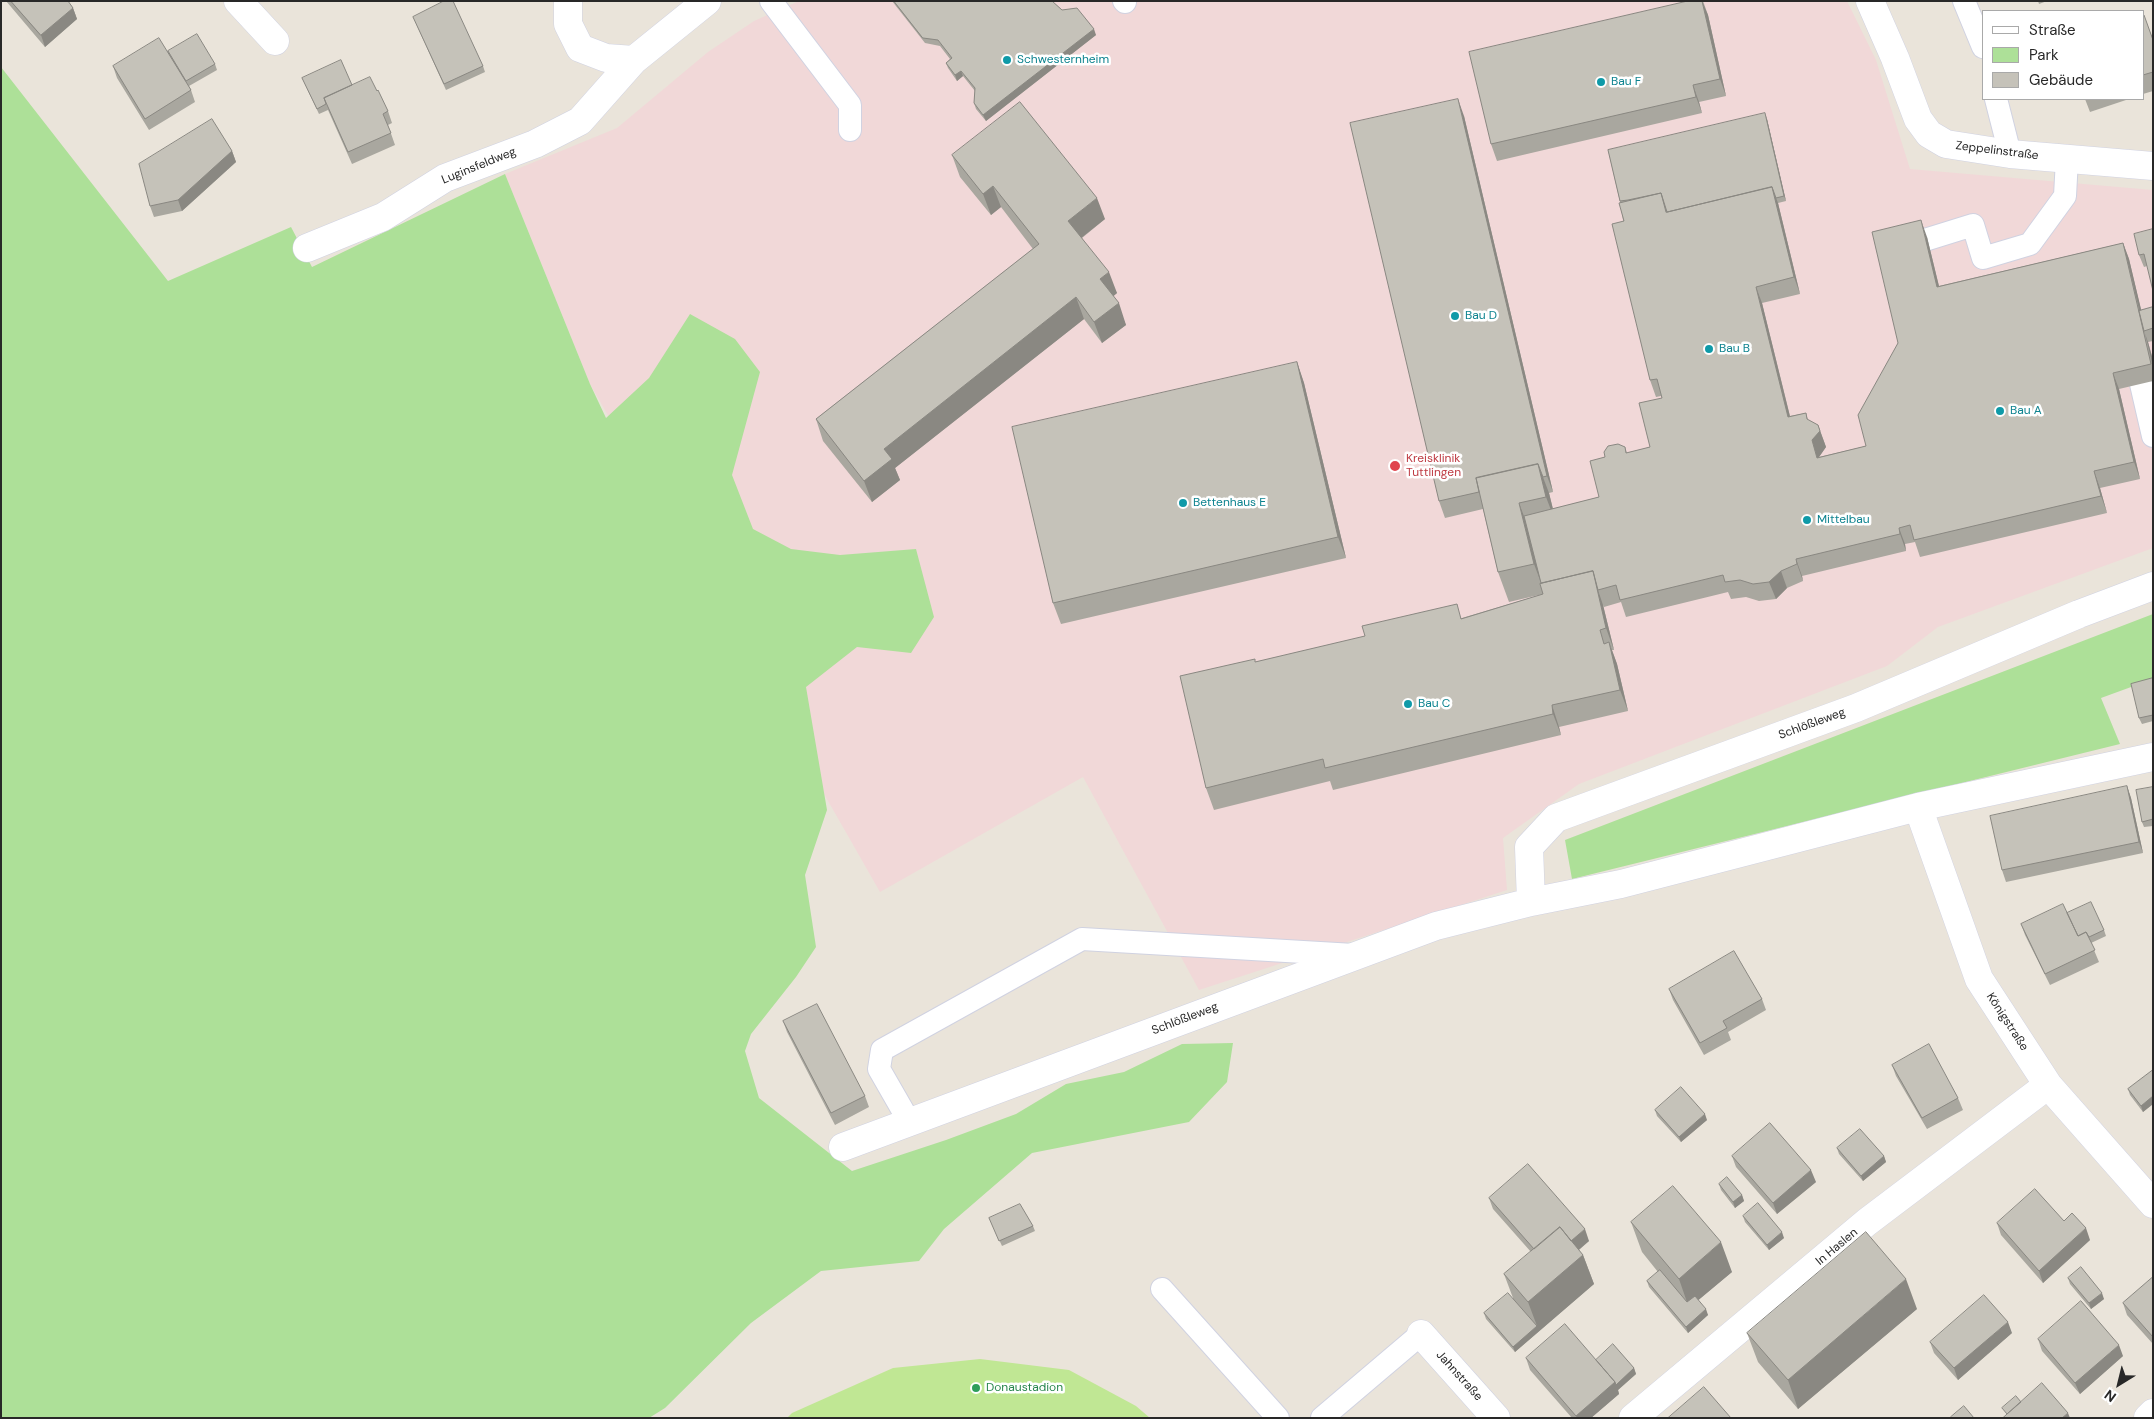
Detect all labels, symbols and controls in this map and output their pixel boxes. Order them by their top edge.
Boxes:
legend [1982,10,2144,100]
text: Straße [2029,20,2076,40]
text: Park [2029,45,2059,65]
place label: Schwesternheim [1017,53,1109,67]
marker: Schwesternheim [1001,54,1013,66]
text: Gebäude [2029,70,2093,90]
place label: Bau F [1611,75,1641,89]
marker: Bau F [1595,76,1607,88]
street label: Zeppelinstraße [1955,139,2039,163]
street label: Luginsfeldweg [440,145,518,187]
place label: Bau D [1465,309,1497,323]
marker: Bau D [1449,310,1461,322]
place label: Bau B [1719,342,1750,356]
marker: Bau B [1703,343,1715,355]
place label: Bau A [2010,404,2042,418]
marker: Bau A [1994,405,2006,417]
place label: Kreisklinik Tuttlingen [1406,452,1461,480]
marker: Kreisklinik Tuttlingen [1388,459,1402,473]
place label: Bettenhaus E [1193,496,1266,510]
marker: Bettenhaus E [1177,497,1189,509]
place label: Mittelbau [1817,513,1870,527]
marker: Mittelbau [1801,514,1813,526]
place label: Bau C [1418,697,1450,711]
marker: Bau C [1402,698,1414,710]
street label: Schlößleweg [1777,705,1847,743]
street label: Königstraße [1983,990,2031,1054]
street label: Schlößleweg [1150,1000,1220,1038]
street label: In Haslen [1813,1225,1861,1269]
street label: Jahnstraße [1433,1348,1485,1404]
north arrow [2094,1359,2144,1409]
place label: Donaustadion [986,1381,1063,1395]
marker: Donaustadion [970,1382,982,1394]
text: N [2101,1386,2120,1406]

